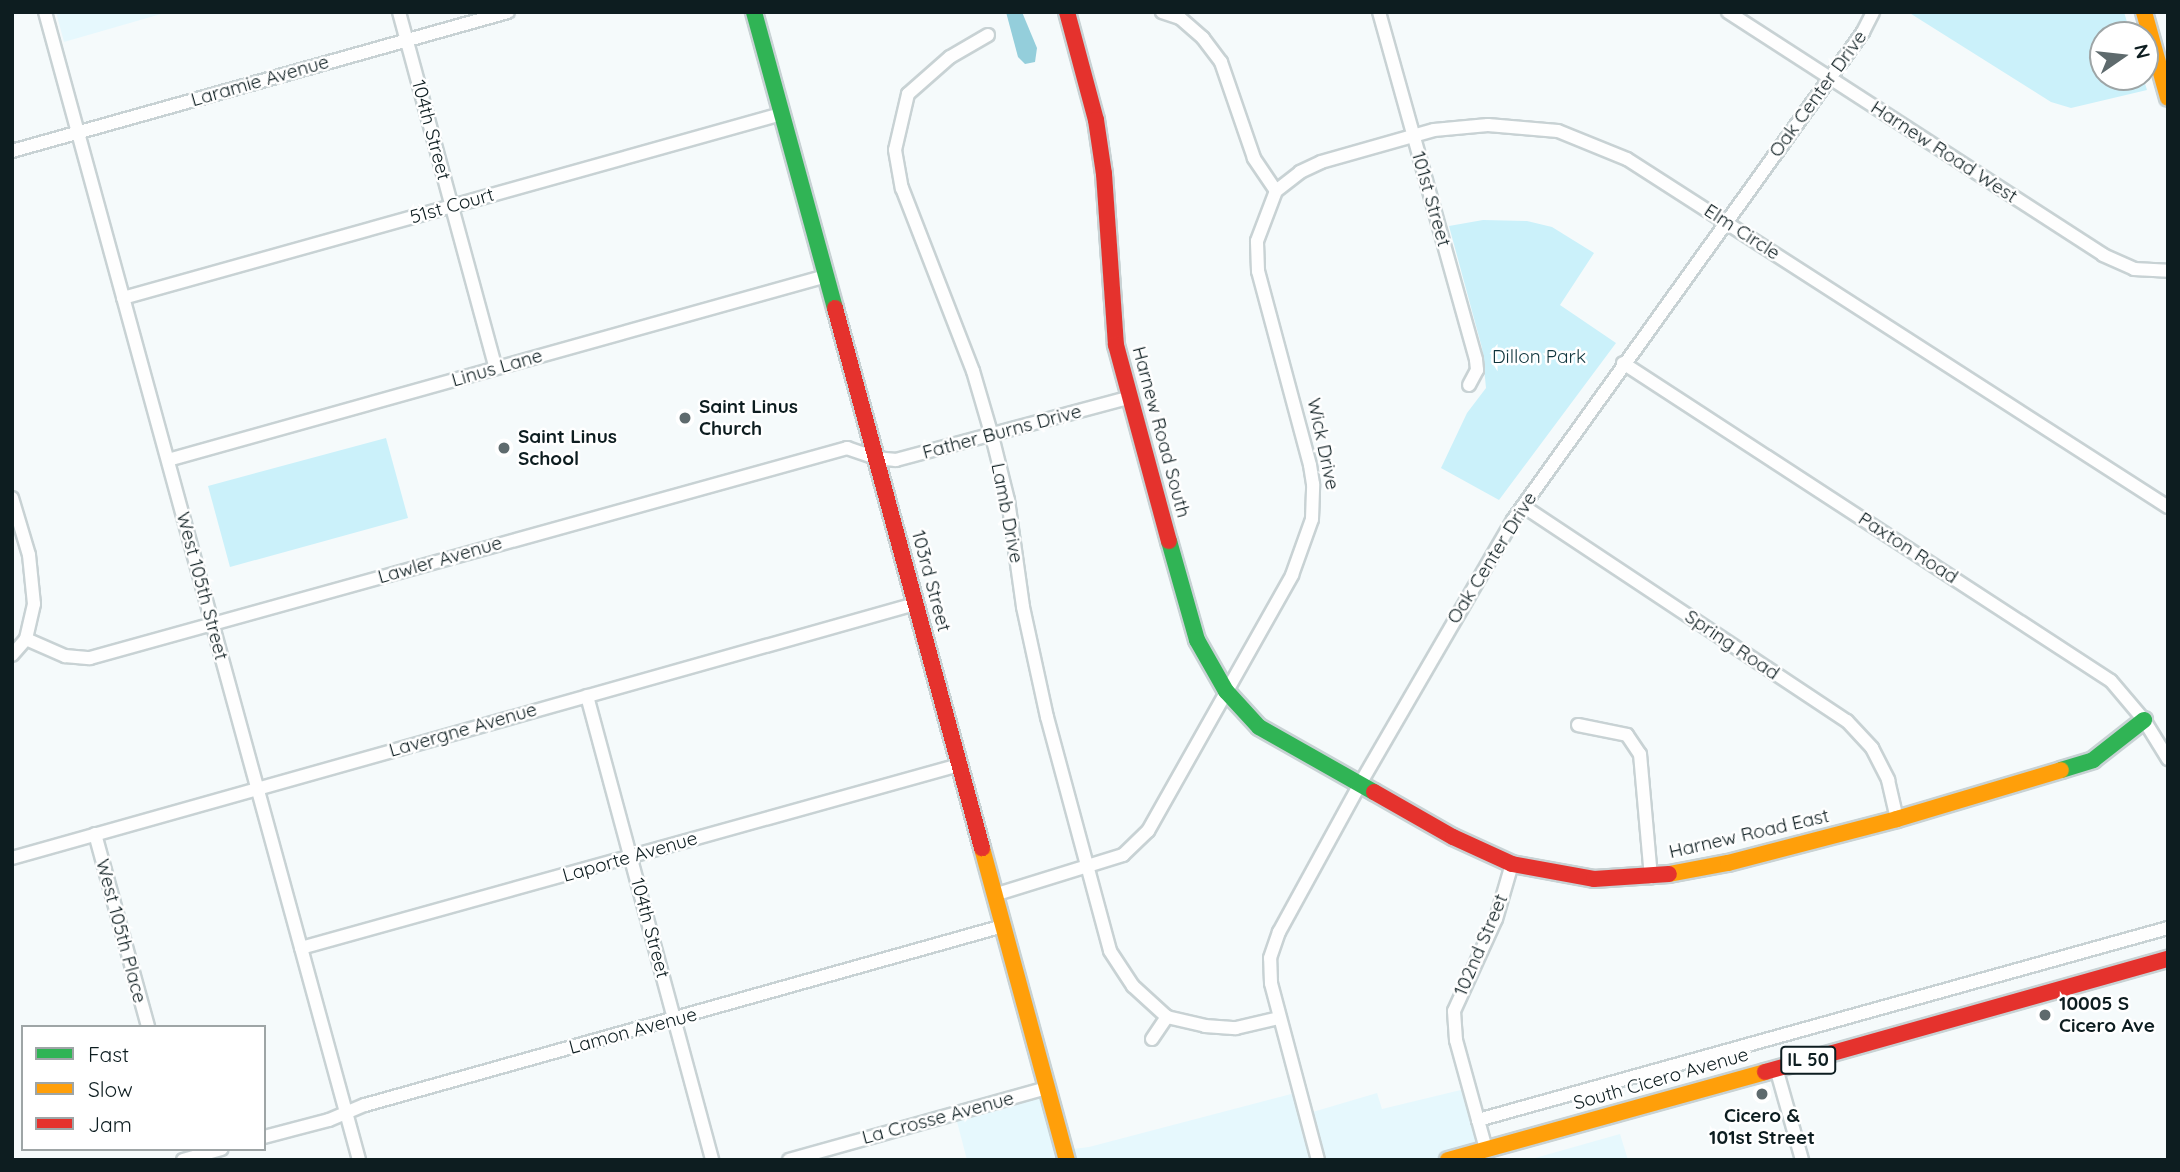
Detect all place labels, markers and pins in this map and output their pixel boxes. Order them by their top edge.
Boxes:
place label: Saint Linus Church [699,396,798,440]
marker: Saint Linus Church [677,410,693,426]
place label: Saint Linus School [518,426,617,470]
marker: Saint Linus School [496,440,512,456]
place label: 10005 S Cicero Ave [2059,993,2155,1037]
marker: 10005 S Cicero Ave [2037,1007,2053,1023]
marker: Cicero & 101st Street [1754,1086,1770,1102]
place label: Cicero & 101st Street [1709,1105,1815,1149]

